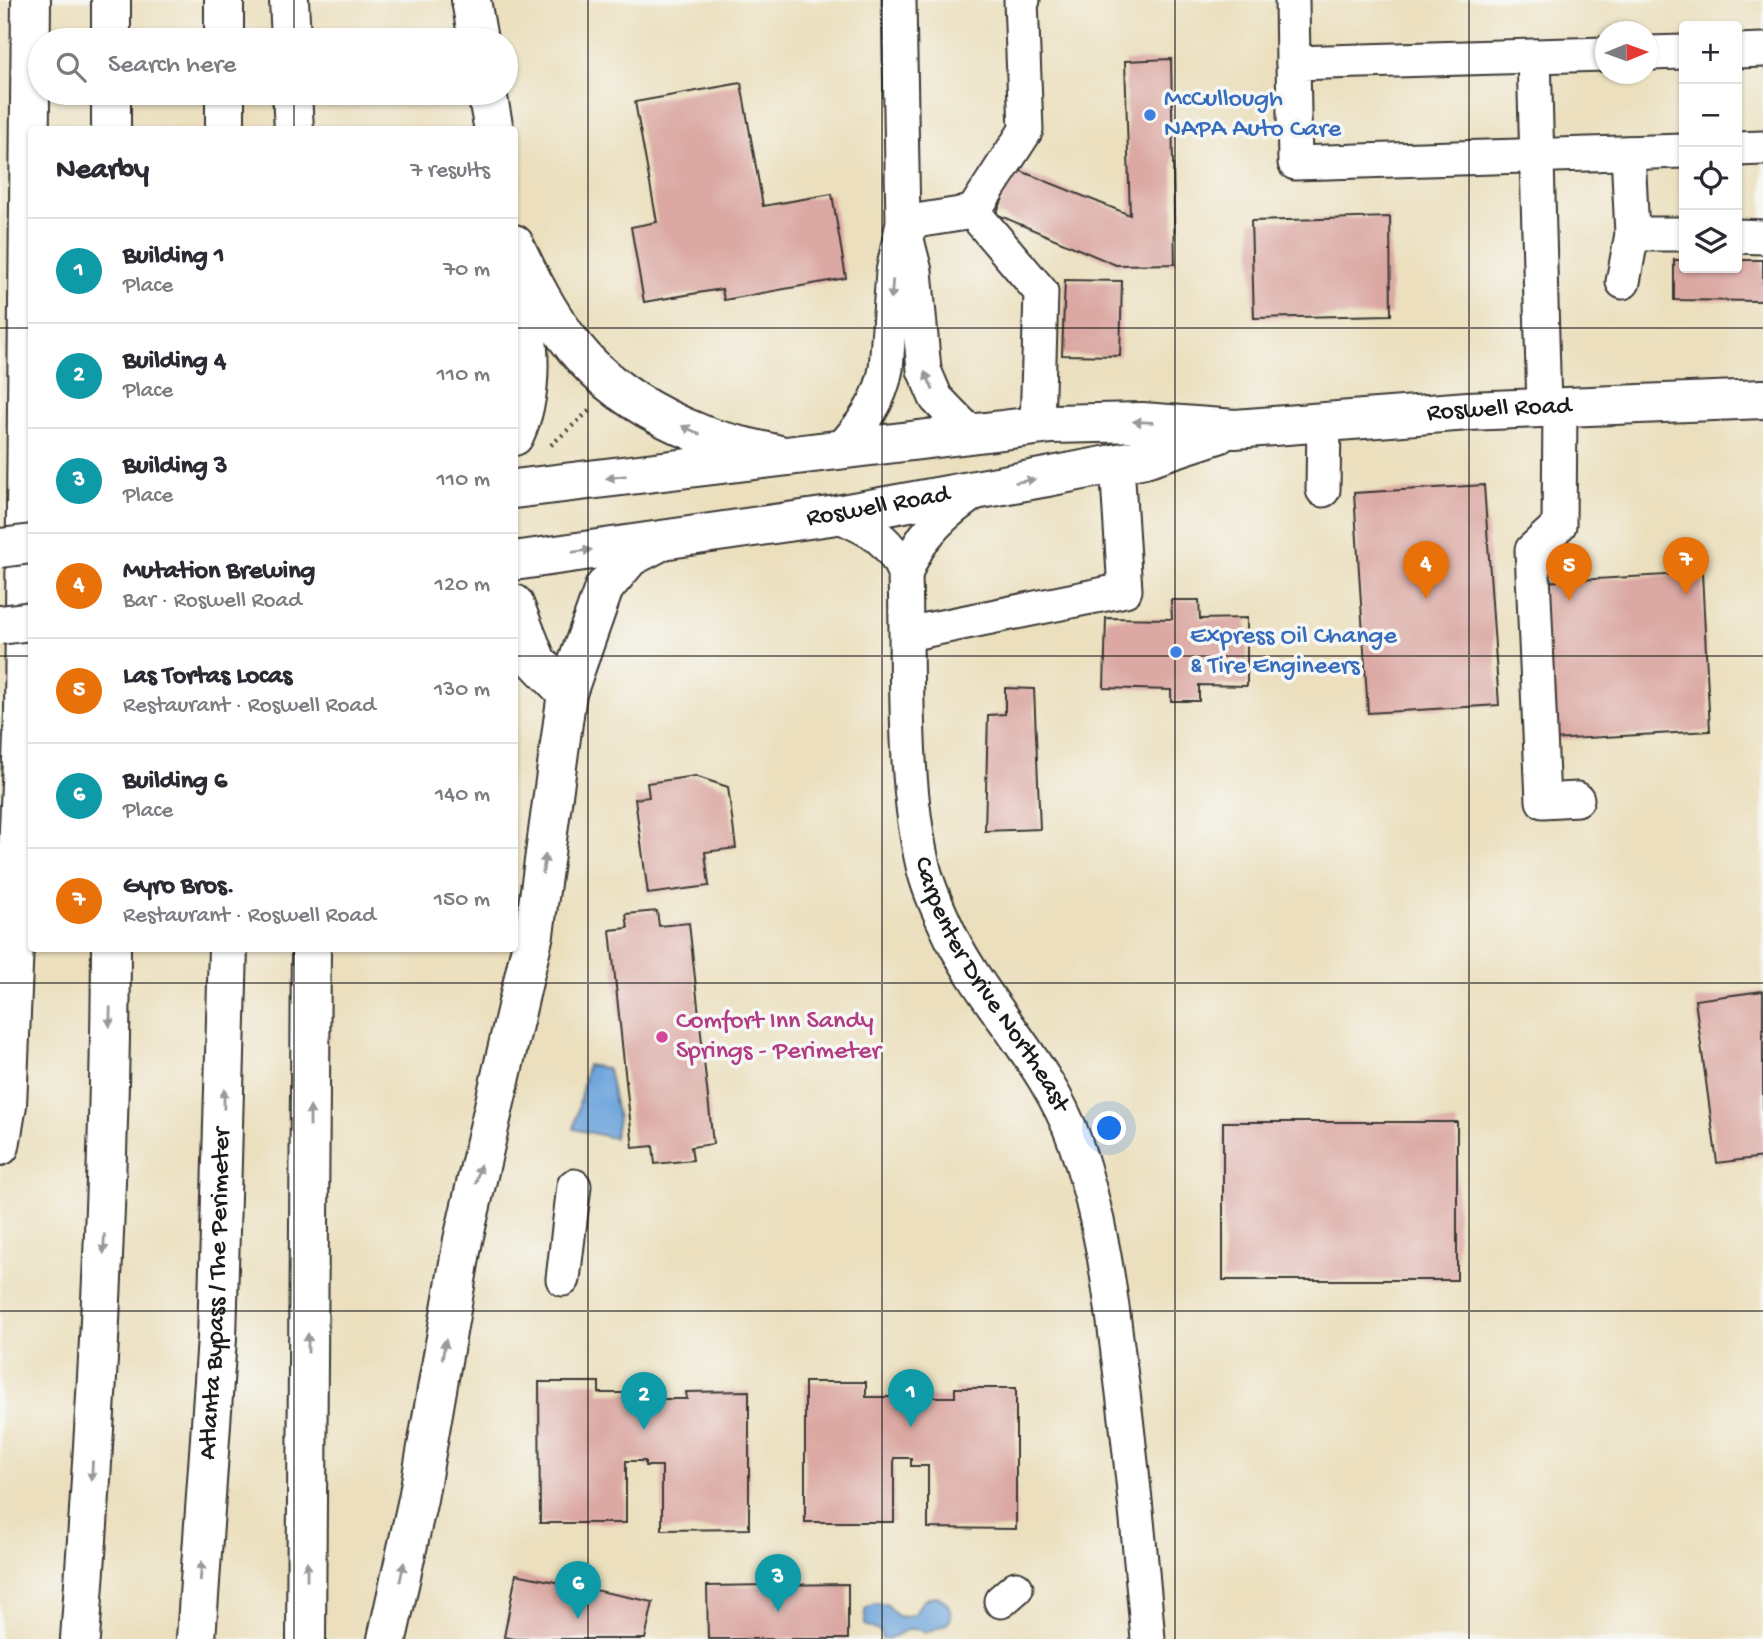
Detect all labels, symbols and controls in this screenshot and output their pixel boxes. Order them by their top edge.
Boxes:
north arrow [1595,21,1658,84]
map controls [1679,21,1742,273]
button: + [1679,21,1742,84]
search box [28,28,518,105]
icon: search [52,48,90,86]
text: Search here [108,51,236,82]
button: − [1679,84,1742,147]
place label: McCullough NAPA Auto Care [1164,85,1342,146]
marker: McCullough NAPA Auto Care [1142,107,1158,123]
button: locate [1679,147,1742,210]
text: Nearby [56,154,149,189]
text: 7 results [410,158,490,185]
button: layers [1679,210,1742,273]
text: Building 1 [123,242,225,273]
text: 1 [74,257,84,284]
text: 70 m [443,257,490,284]
text: Place [123,273,173,300]
one-way arrow [886,279,897,301]
text: Building 4 [123,347,226,378]
text: 2 [73,362,85,389]
text: 110 m [437,362,490,389]
one-way arrow [923,371,934,392]
text: Place [123,378,173,405]
street label: Roswell Road [1426,391,1574,430]
one-way arrow [1132,417,1154,428]
one-way arrow [681,424,702,435]
text: Building 3 [123,452,228,483]
text: 3 [73,467,85,494]
text: 110 m [437,467,490,494]
one-way arrow [604,471,626,482]
one-way arrow [1014,475,1036,486]
street label: Roswell Road [805,479,954,535]
text: Place [123,483,173,510]
pin: 7 [1663,537,1709,595]
pin: 4 [1403,541,1449,599]
pin: 5 [1546,543,1592,601]
one-way arrow [571,545,593,556]
text: Mutation Brewing [123,557,315,588]
text: 4 [74,572,84,599]
text: 120 m [435,572,490,599]
text: Bar · Roswell Road [123,588,302,615]
place label: Express Oil Change & Tire Engineers [1190,622,1397,683]
marker: Express Oil Change & Tire Engineers [1168,644,1184,660]
text: Las Tortas Locas [123,662,292,693]
text: 5 [73,677,85,704]
text: 130 m [434,677,490,704]
text: Restaurant · Roswell Road [123,693,376,720]
text: Building 6 [123,767,227,798]
text: 6 [73,782,85,809]
text: 140 m [435,782,490,809]
text: Place [123,798,173,825]
one-way arrow [539,853,550,875]
street label: Carpenter Drive Northeast [906,854,1077,1120]
text: Gyro Bros. [123,872,235,903]
text: 7 [73,887,85,914]
text: 150 m [434,887,490,914]
text: Restaurant · Roswell Road [123,903,376,930]
one-way arrow [104,1006,116,1028]
place label: Comfort Inn Sandy Springs - Perimeter [676,1007,883,1068]
marker: Comfort Inn Sandy Springs - Perimeter [654,1029,670,1045]
one-way arrow [218,1088,230,1110]
one-way arrow [304,1105,316,1127]
your location [1092,1111,1126,1145]
street label: Atlanta Bypass / The Perimeter [193,1125,239,1461]
one-way arrow [473,1163,484,1185]
one-way arrow [98,1233,109,1255]
one-way arrow [303,1332,314,1354]
one-way arrow [439,1338,450,1360]
pin: 1 [888,1369,934,1427]
pin: 2 [621,1372,667,1430]
one-way arrow [86,1461,97,1483]
pin: 3 [755,1554,801,1612]
one-way arrow [196,1560,207,1582]
one-way arrow [301,1560,313,1582]
one-way arrow [397,1561,408,1583]
pin: 6 [555,1561,601,1619]

